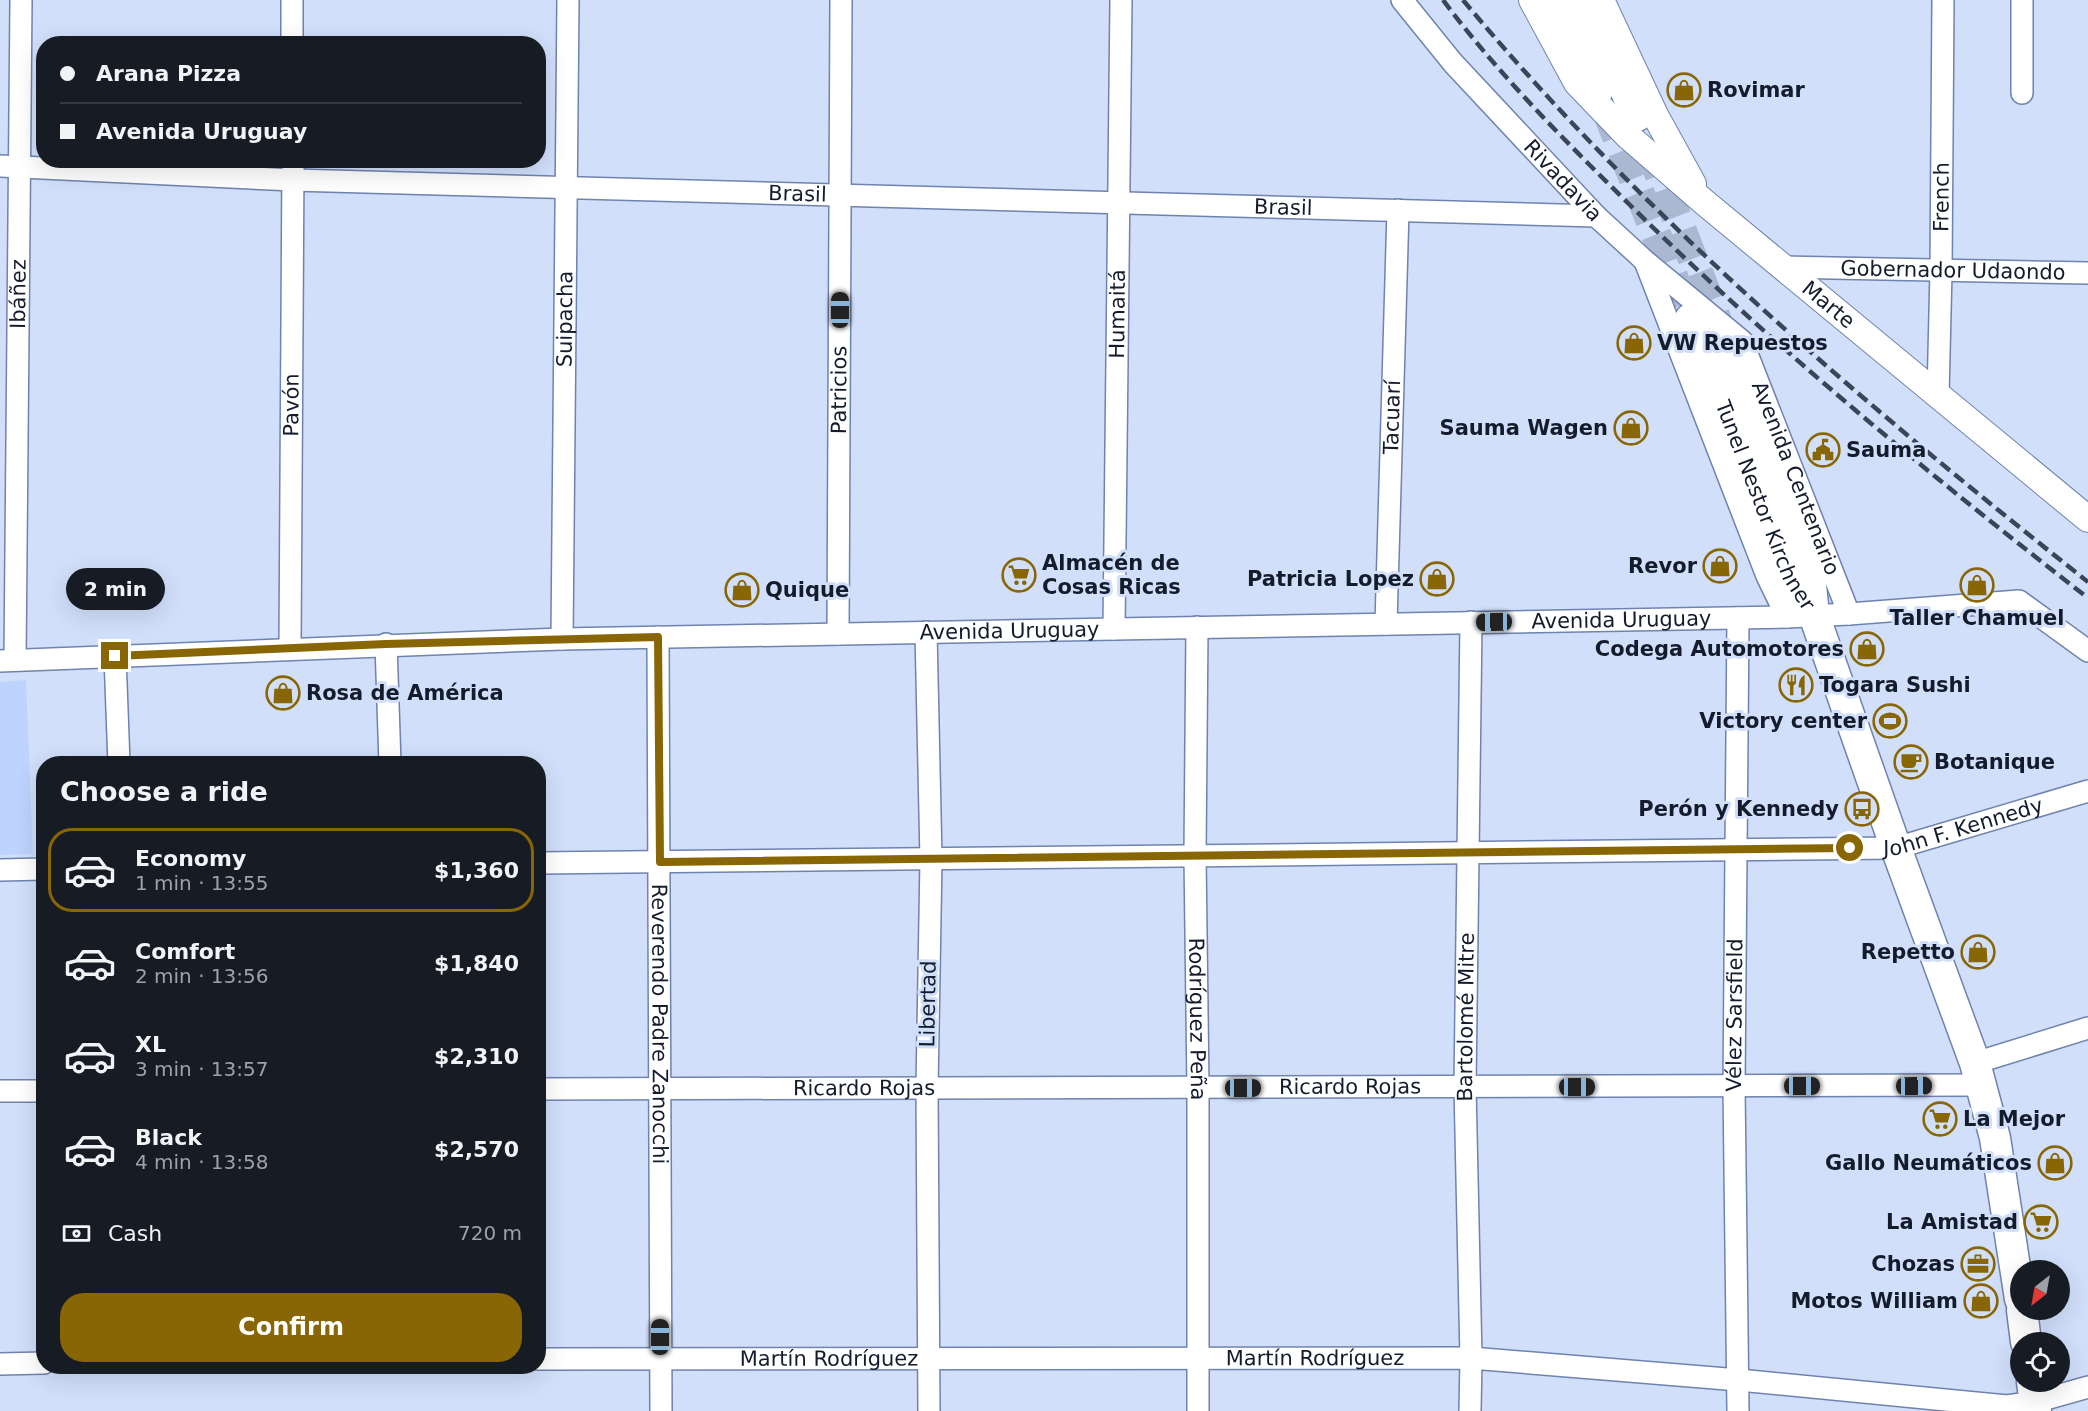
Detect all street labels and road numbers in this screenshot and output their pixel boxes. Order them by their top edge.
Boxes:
street label: Rivadavia [1519,135,1607,226]
street label: French [1929,162,1954,232]
street label: Brasil [768,181,827,207]
street label: Brasil [1254,195,1313,220]
street label: Gobernador Udaondo [1840,256,2066,285]
street label: Ibáñez [6,259,31,329]
street label: Humaitá [1105,269,1130,359]
street label: Suipacha [553,271,577,367]
street label: Marte [1797,276,1860,333]
street label: Patricios [827,346,851,434]
street label: Pavón [279,373,304,437]
street label: Tacuarí [1379,378,1405,456]
street label: Avenida Centenario [1747,378,1845,578]
street label: Tunel Nestor Kirchner [1710,396,1820,615]
street label: Avenida Uruguay [1531,606,1712,634]
street label: Avenida Uruguay [919,617,1100,645]
street label: John F. Kennedy [1881,793,2046,860]
street label: Reverendo Padre Zanocchi [647,884,672,1164]
street label: Bartolomé Mitre [1453,932,1479,1102]
street label: Rodríguez Peña [1184,937,1210,1100]
street label: Vélez Sarsfield [1722,938,1747,1092]
street label: Libertad [915,960,941,1048]
street label: Ricardo Rojas [1279,1075,1421,1099]
street label: Ricardo Rojas [793,1076,935,1100]
street label: Martín Rodríguez [1226,1346,1404,1370]
street label: Martín Rodríguez [740,1347,918,1371]

